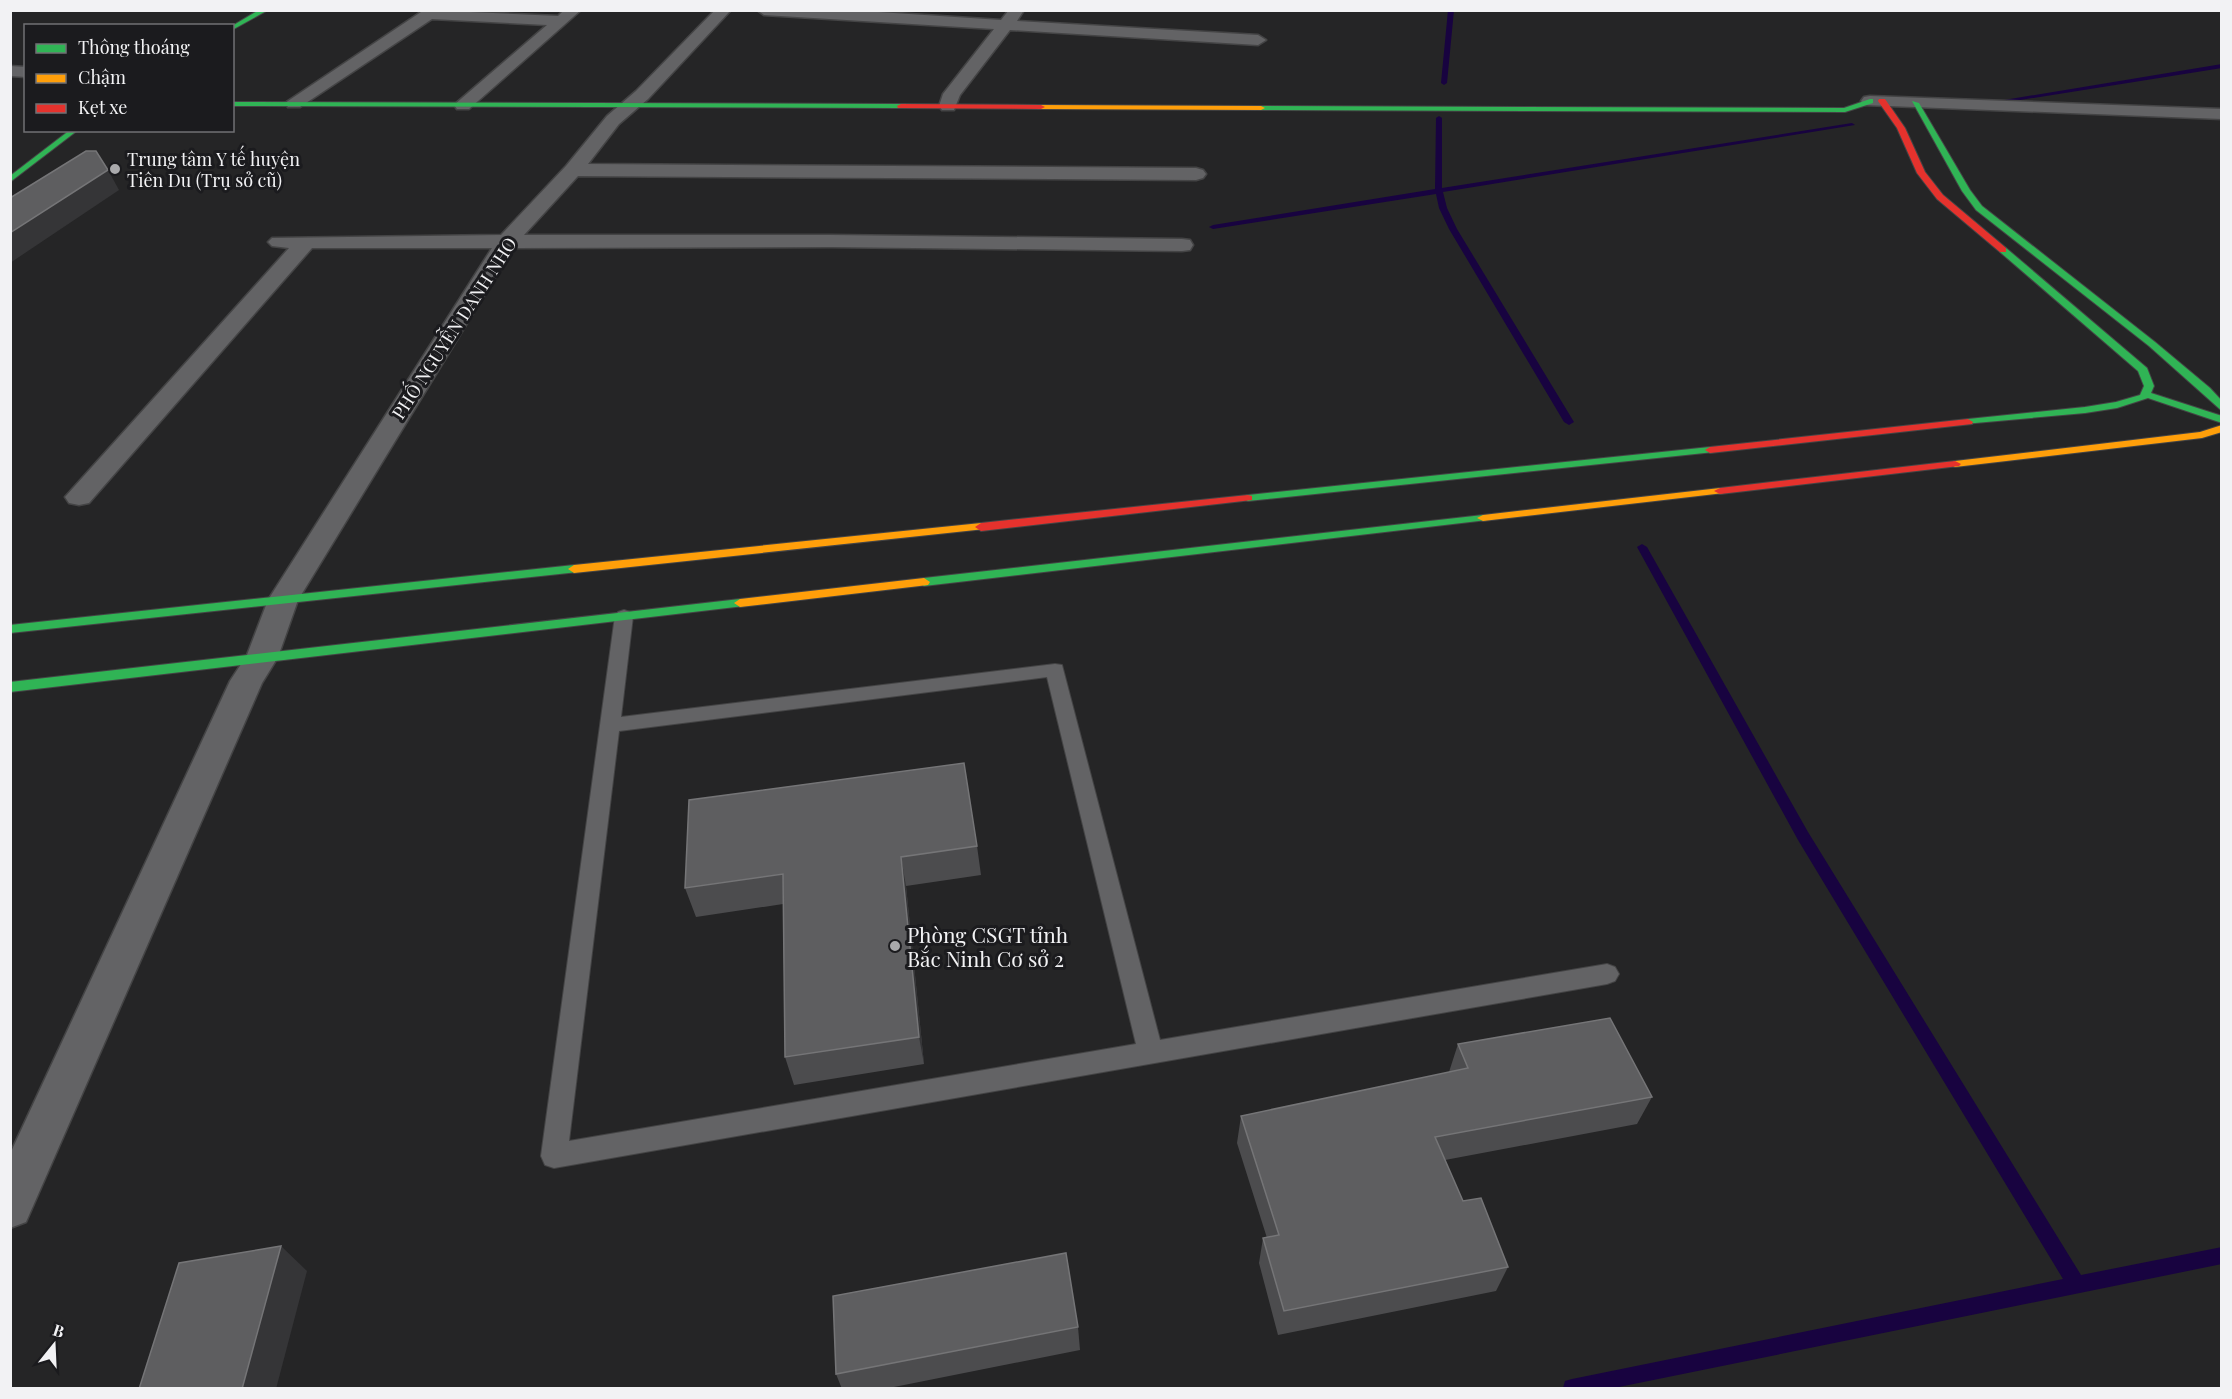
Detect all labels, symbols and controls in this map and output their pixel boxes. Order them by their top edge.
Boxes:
legend [24,24,234,132]
text: Thông thoáng [78,35,190,59]
text: Chậm [78,65,126,89]
text: Kẹt xe [78,95,127,119]
place label: Trung tâm Y tế huyện Tiên Du (Trụ sở cũ) [127,145,300,192]
marker: Trung tâm Y tế huyện Tiên Du (Trụ sở cũ) [108,162,122,176]
street label: PHỐ NGUYỄN DANH NHO [383,230,522,423]
place label: Phòng CSGT tỉnh Bắc Ninh Cơ sở 2 [907,920,1069,972]
marker: Phòng CSGT tỉnh Bắc Ninh Cơ sở 2 [888,939,902,953]
north arrow [24,1315,84,1375]
text: B [50,1319,67,1342]

